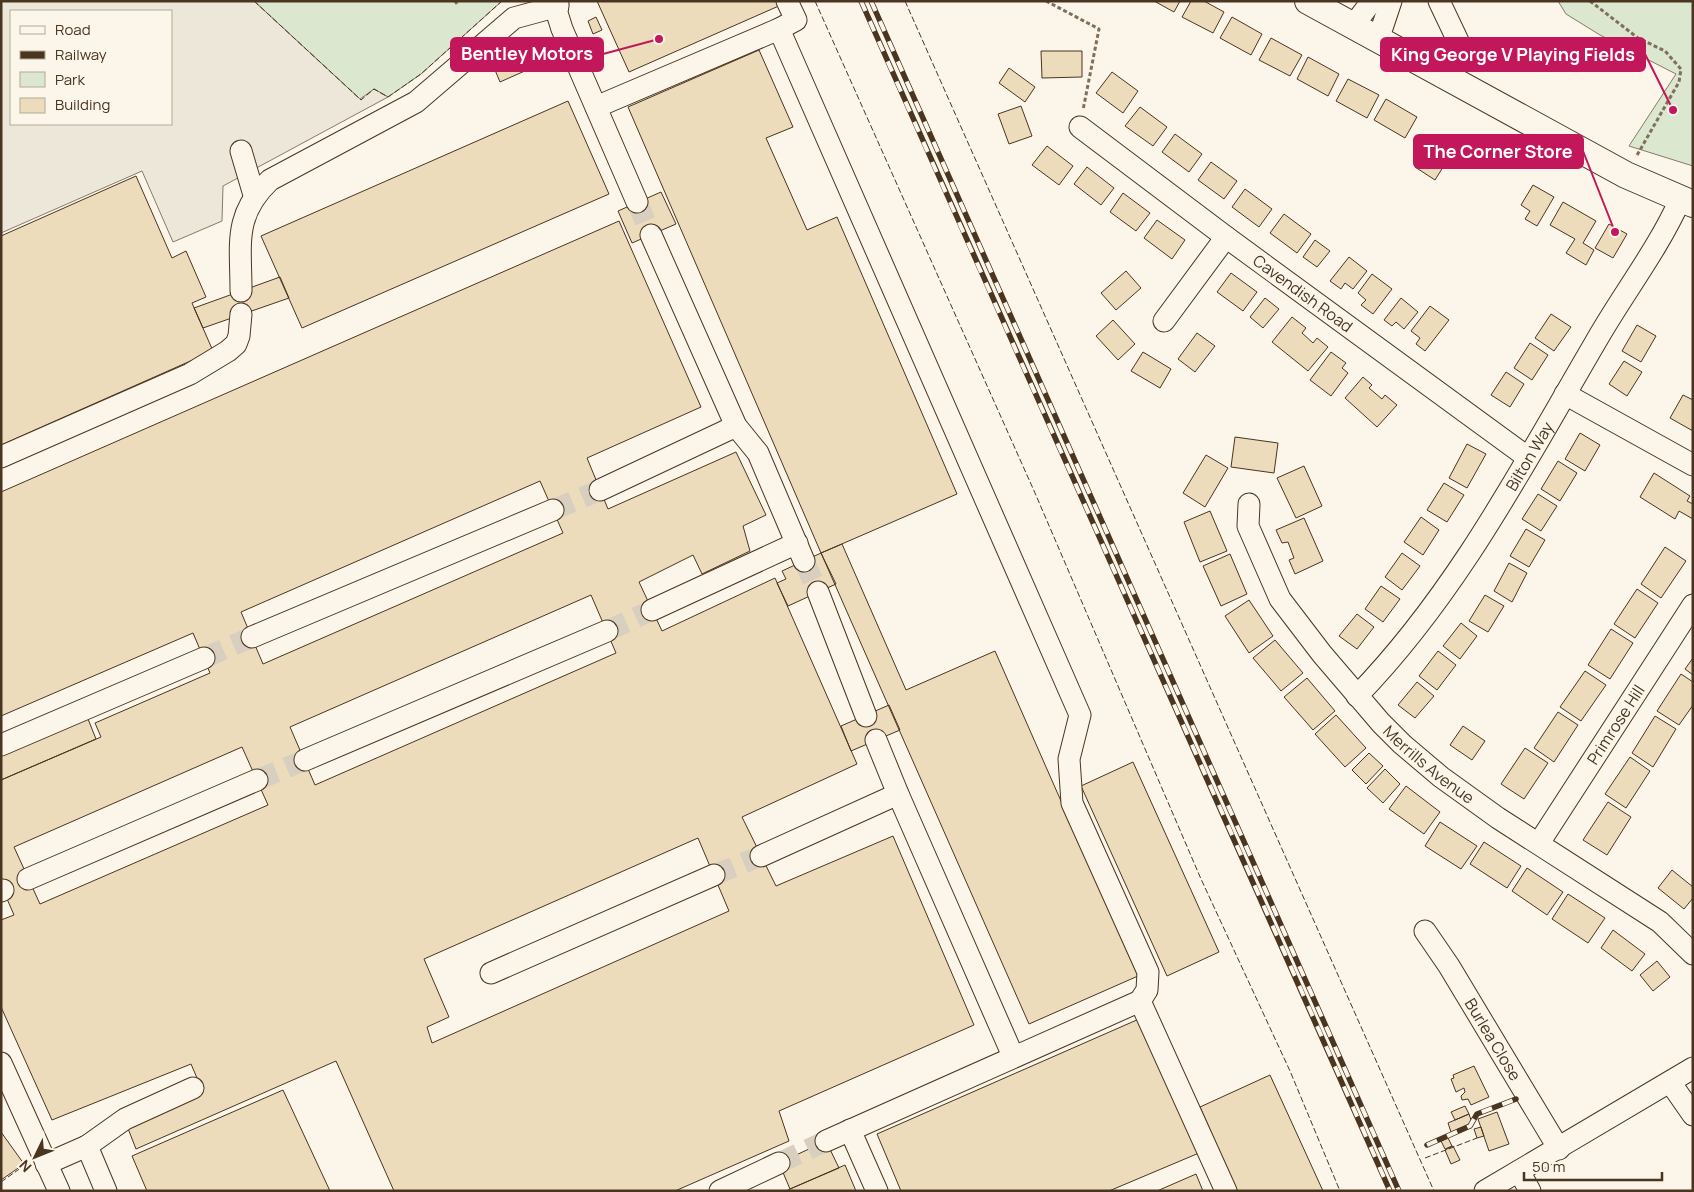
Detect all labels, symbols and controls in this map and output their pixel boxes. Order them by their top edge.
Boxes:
legend [10,10,172,125]
text: Road [55,19,91,40]
callout: Bentley Motors [451,38,603,71]
callout: King George V Playing Fields [1381,38,1645,71]
text: Bentley Motors [461,41,593,65]
text: King George V Playing Fields [1391,42,1635,66]
text: Railway [55,44,107,65]
text: Park [55,69,85,90]
text: Building [55,94,110,115]
callout: The Corner Store [1414,135,1583,168]
text: The Corner Store [1423,139,1573,163]
street label: Cavendish Road [1248,249,1357,337]
street label: Bilton Way [1500,417,1558,495]
street label: Primrose Hill [1582,680,1650,769]
street label: Merrills Avenue [1378,720,1479,808]
street label: Burlea Close [1460,994,1526,1085]
north arrow [10,1132,60,1182]
scale bar [1524,1150,1662,1182]
text: N [15,1156,36,1176]
text: 50 m [1532,1156,1566,1177]

